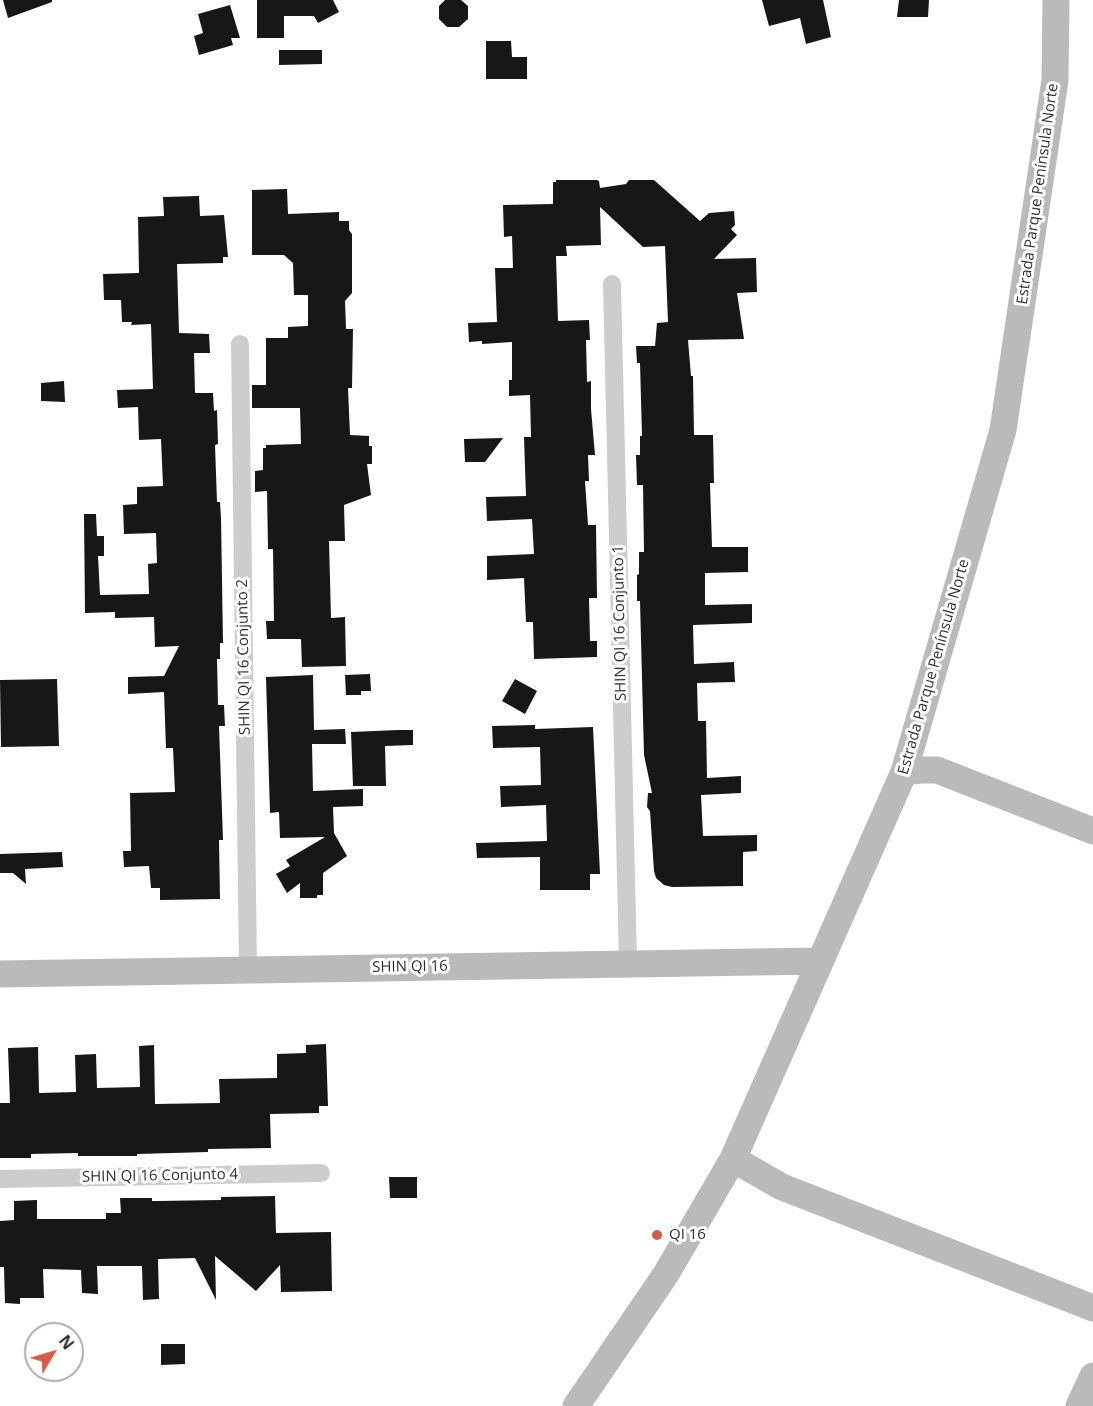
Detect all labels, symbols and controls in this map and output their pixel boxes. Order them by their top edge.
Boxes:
street label: Estrada Parque Península Norte [1014,82,1062,306]
street label: SHIN QI 16 Conjunto 1 [610,545,630,701]
street label: Estrada Parque Península Norte [895,557,973,777]
street label: SHIN QI 16 Conjunto 2 [234,579,254,735]
street label: SHIN QI 16 [372,957,448,977]
street label: SHIN QI 16 Conjunto 4 [82,1166,238,1186]
place label: QI 16 [669,1226,706,1244]
marker: QI 16 [650,1228,664,1242]
north arrow [24,1322,84,1382]
text: N [54,1330,79,1354]

